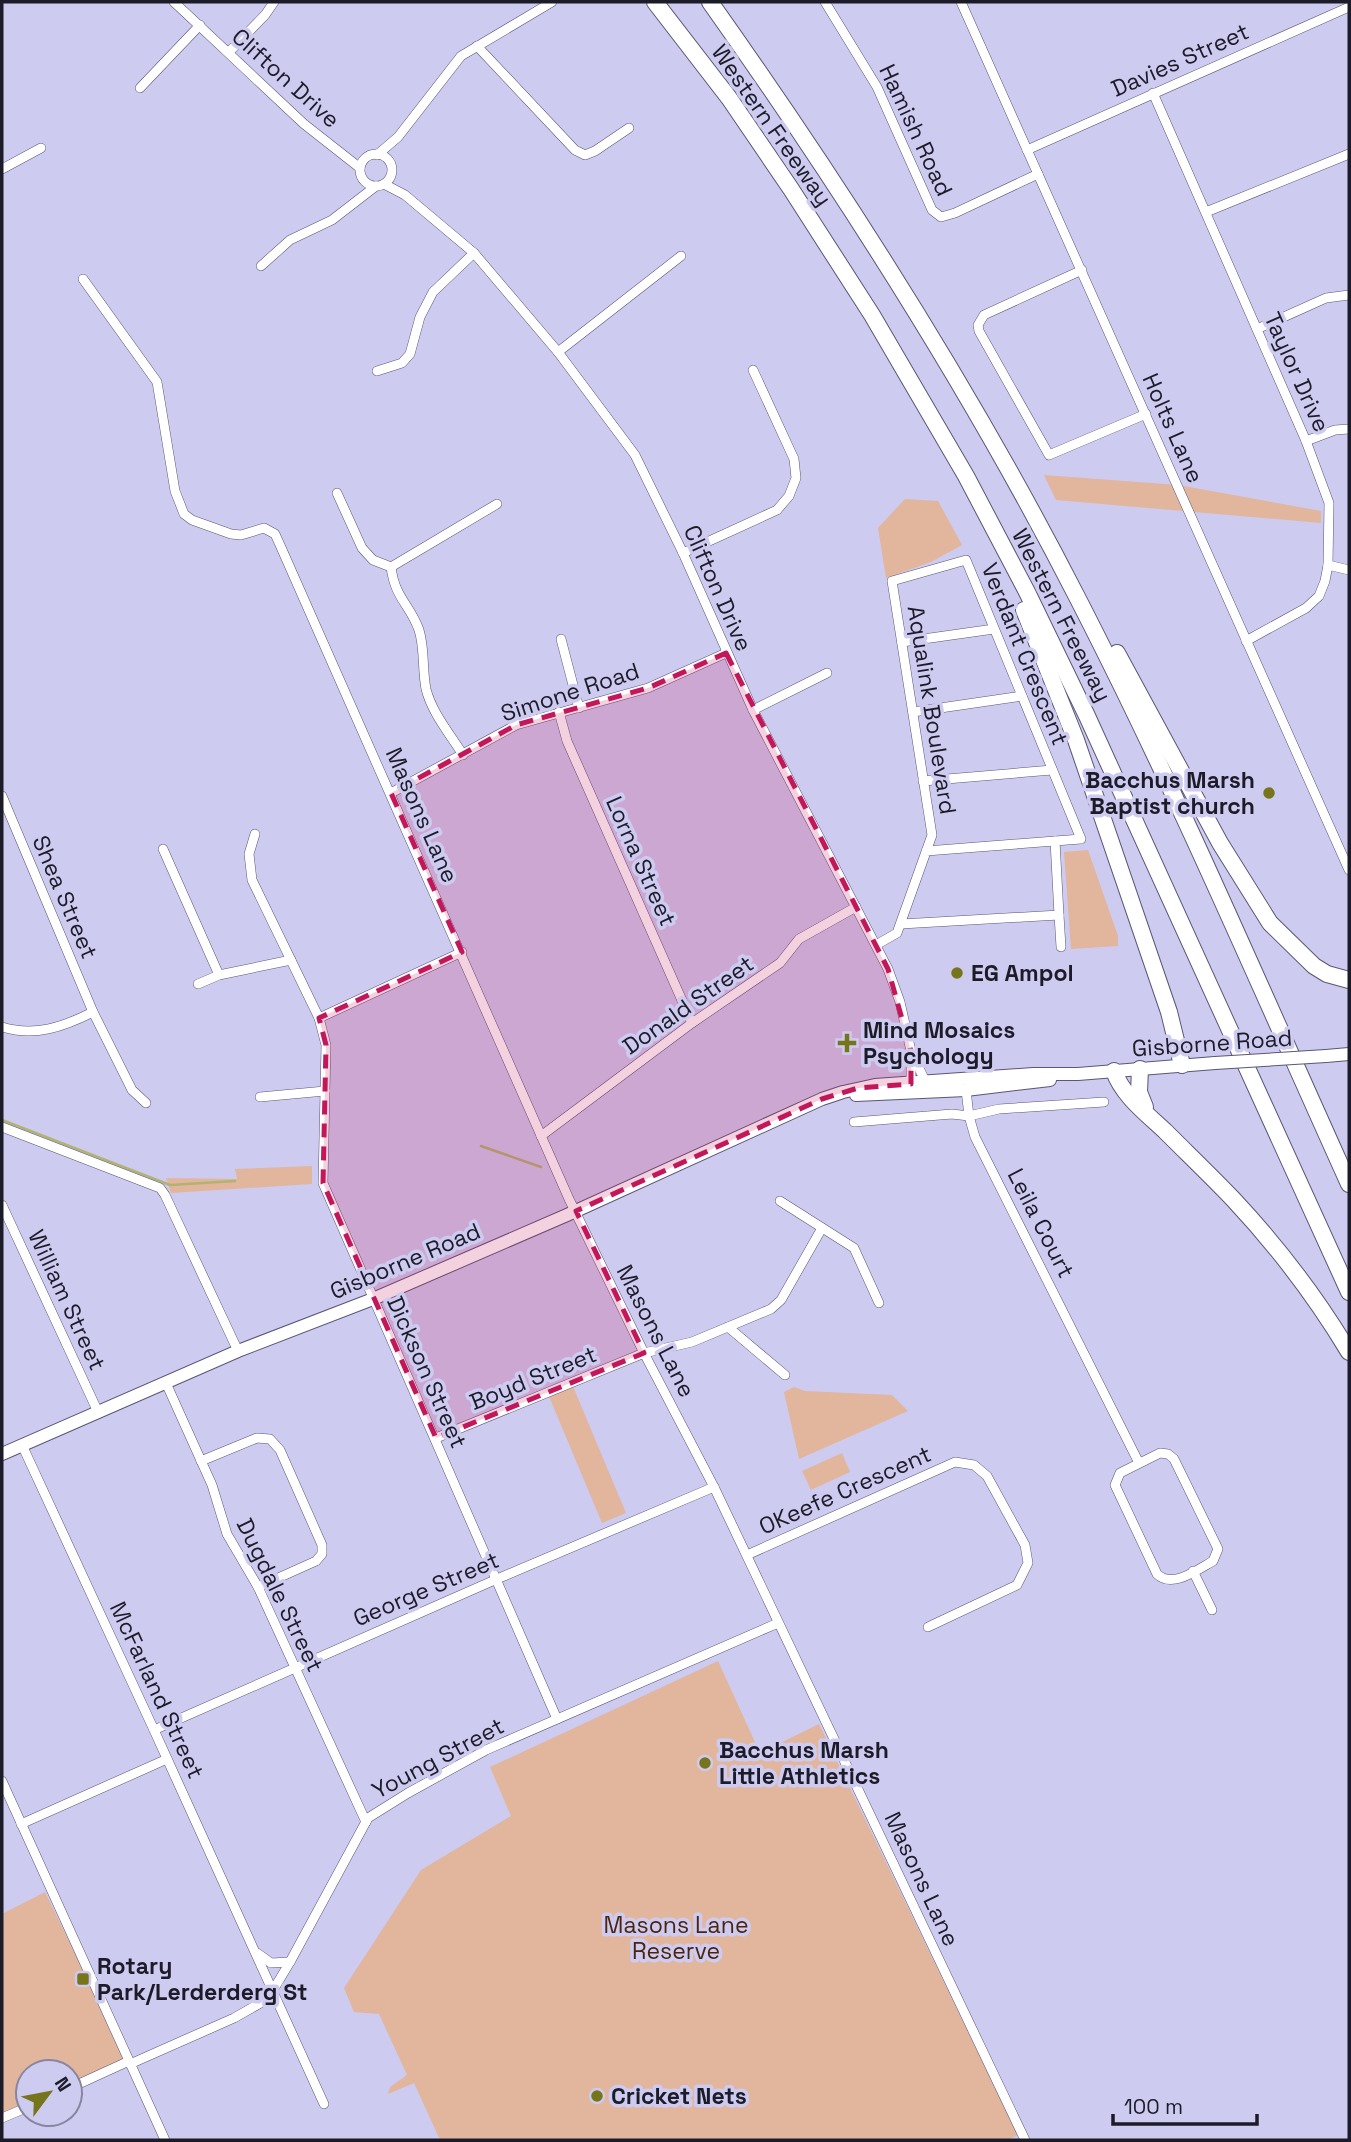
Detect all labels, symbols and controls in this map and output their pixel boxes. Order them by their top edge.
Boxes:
street label: Davies Street [1106,16,1254,104]
street label: Clifton Drive [226,22,346,134]
street label: Western Freeway [705,38,839,212]
street label: Hamish Road [872,59,960,201]
street label: Taylor Drive [1257,307,1337,437]
street label: Holts Lane [1135,368,1211,488]
street label: Clifton Drive [677,520,759,656]
street label: Western Freeway [1005,523,1119,707]
street label: Verdant Crescent [975,558,1075,750]
street label: Aqualink Boulevard [901,604,963,816]
street label: Simone Road [497,656,643,728]
street label: Masons Lane [379,743,465,887]
place label: Bacchus Marsh Baptist church [1085,765,1255,821]
marker: Bacchus Marsh Baptist church [1261,785,1277,801]
street label: Lorna Street [599,791,683,931]
street label: Shea Street [26,831,104,963]
street label: Donald Street [617,949,759,1061]
place label: EG Ampol [971,958,1074,988]
marker: EG Ampol [949,965,965,981]
place label: Mind Mosaics Psychology [863,1015,1015,1071]
street label: Gisborne Road [1131,1022,1293,1064]
marker: Mind Mosaics Psychology [837,1033,857,1053]
street label: Leila Court [1001,1163,1081,1283]
street label: Gisborne Road [325,1216,485,1306]
street label: William Street [21,1225,113,1375]
street label: Masons Lane [610,1260,702,1402]
street label: Dickson Street [380,1291,474,1453]
street label: Boyd Street [465,1339,601,1417]
street label: OKeefe Crescent [754,1439,936,1541]
street label: Dugdale Street [230,1513,330,1677]
street label: George Street [348,1545,504,1633]
street label: McFarland Street [103,1597,211,1783]
street label: Young Street [367,1711,509,1805]
place label: Bacchus Marsh Little Athletics [719,1735,889,1791]
marker: Bacchus Marsh Little Athletics [697,1755,713,1771]
street label: Masons Lane [878,1807,966,1951]
park label: Masons Lane Reserve [604,1910,749,1966]
place label: Rotary Park/Lerderderg St [97,1951,308,2007]
marker: Rotary Park/Lerderderg St [75,1971,91,1987]
north arrow [14,2058,84,2128]
text: N [49,2072,77,2096]
place label: Cricket Nets [611,2081,747,2111]
scale bar [1113,2082,1256,2126]
marker: Cricket Nets [589,2088,605,2104]
text: 100 m [1124,2093,1183,2120]

